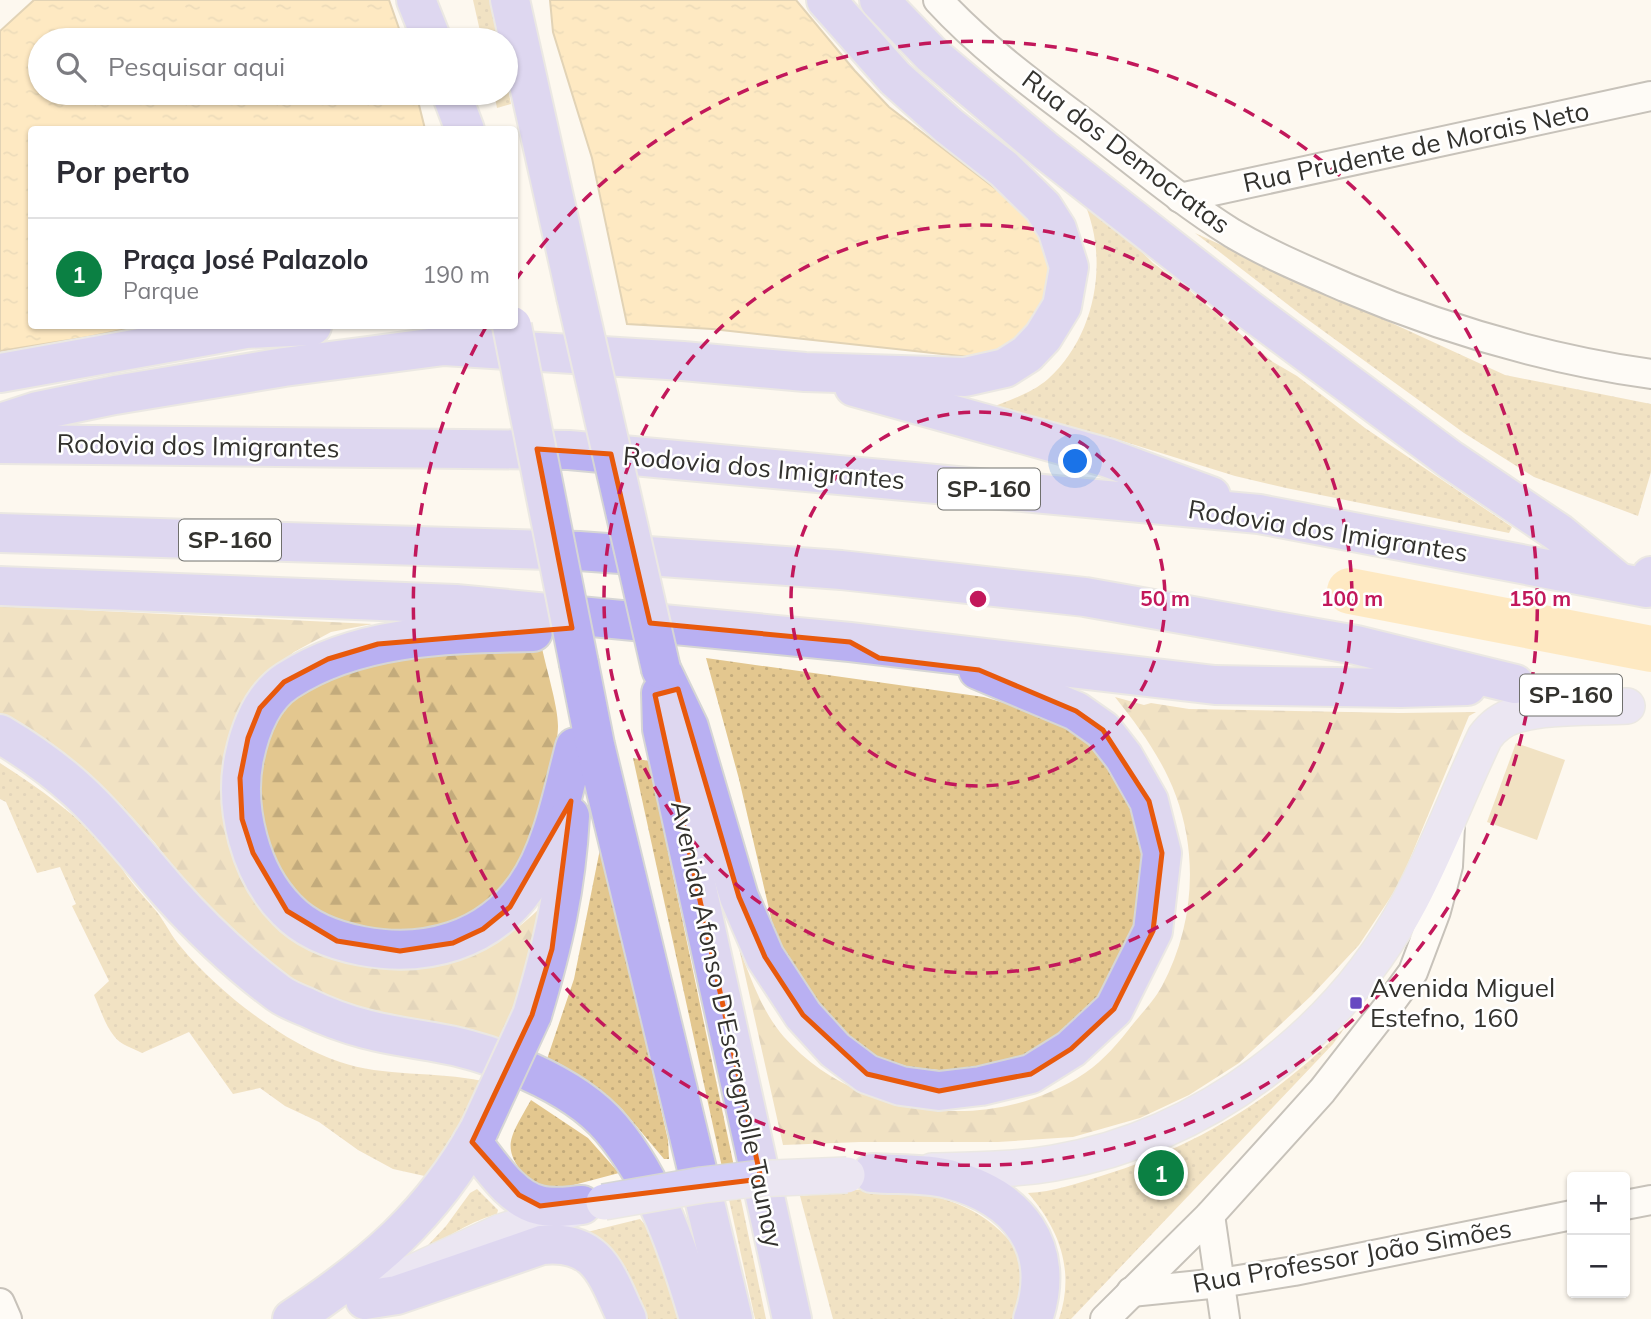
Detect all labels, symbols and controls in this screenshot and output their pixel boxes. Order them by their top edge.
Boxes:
search box [28,28,518,105]
icon: search [52,48,90,86]
text: Pesquisar aqui [108,50,285,83]
street label: Rua dos Democratas [1016,63,1237,241]
street label: Rua Prudente de Morais Neto [1240,94,1592,199]
text: Por perto [56,153,190,191]
text: Praça José Palazolo [123,243,368,276]
text: 1 [72,260,86,289]
text: 190 m [422,260,490,289]
text: Parque [123,276,199,305]
street label: Rodovia dos Imigrantes [56,427,340,464]
street label: Rodovia dos Imigrantes [622,439,906,496]
your location [1058,444,1092,478]
road number: SP-160 [938,468,1040,510]
street label: Rodovia dos Imigrantes [1186,492,1470,569]
road number: SP-160 [179,520,281,560]
text: 50 m [1140,585,1190,611]
text: 100 m [1321,585,1383,611]
text: 150 m [1509,585,1571,611]
centre of rings [966,587,990,611]
road number: SP-160 [1520,674,1622,716]
street label: Avenida Afonso D'Escragnolle Taunay [664,797,791,1251]
place label: Avenida Miguel Estefno, 160 [1370,971,1555,1034]
marker: Avenida Miguel Estefno, 160 [1348,995,1364,1011]
pin: 1 [1138,1147,1184,1199]
map controls [1567,1172,1630,1298]
button: + [1567,1172,1630,1235]
street label: Rua Professor João Simões [1190,1211,1514,1300]
button: − [1567,1235,1630,1298]

